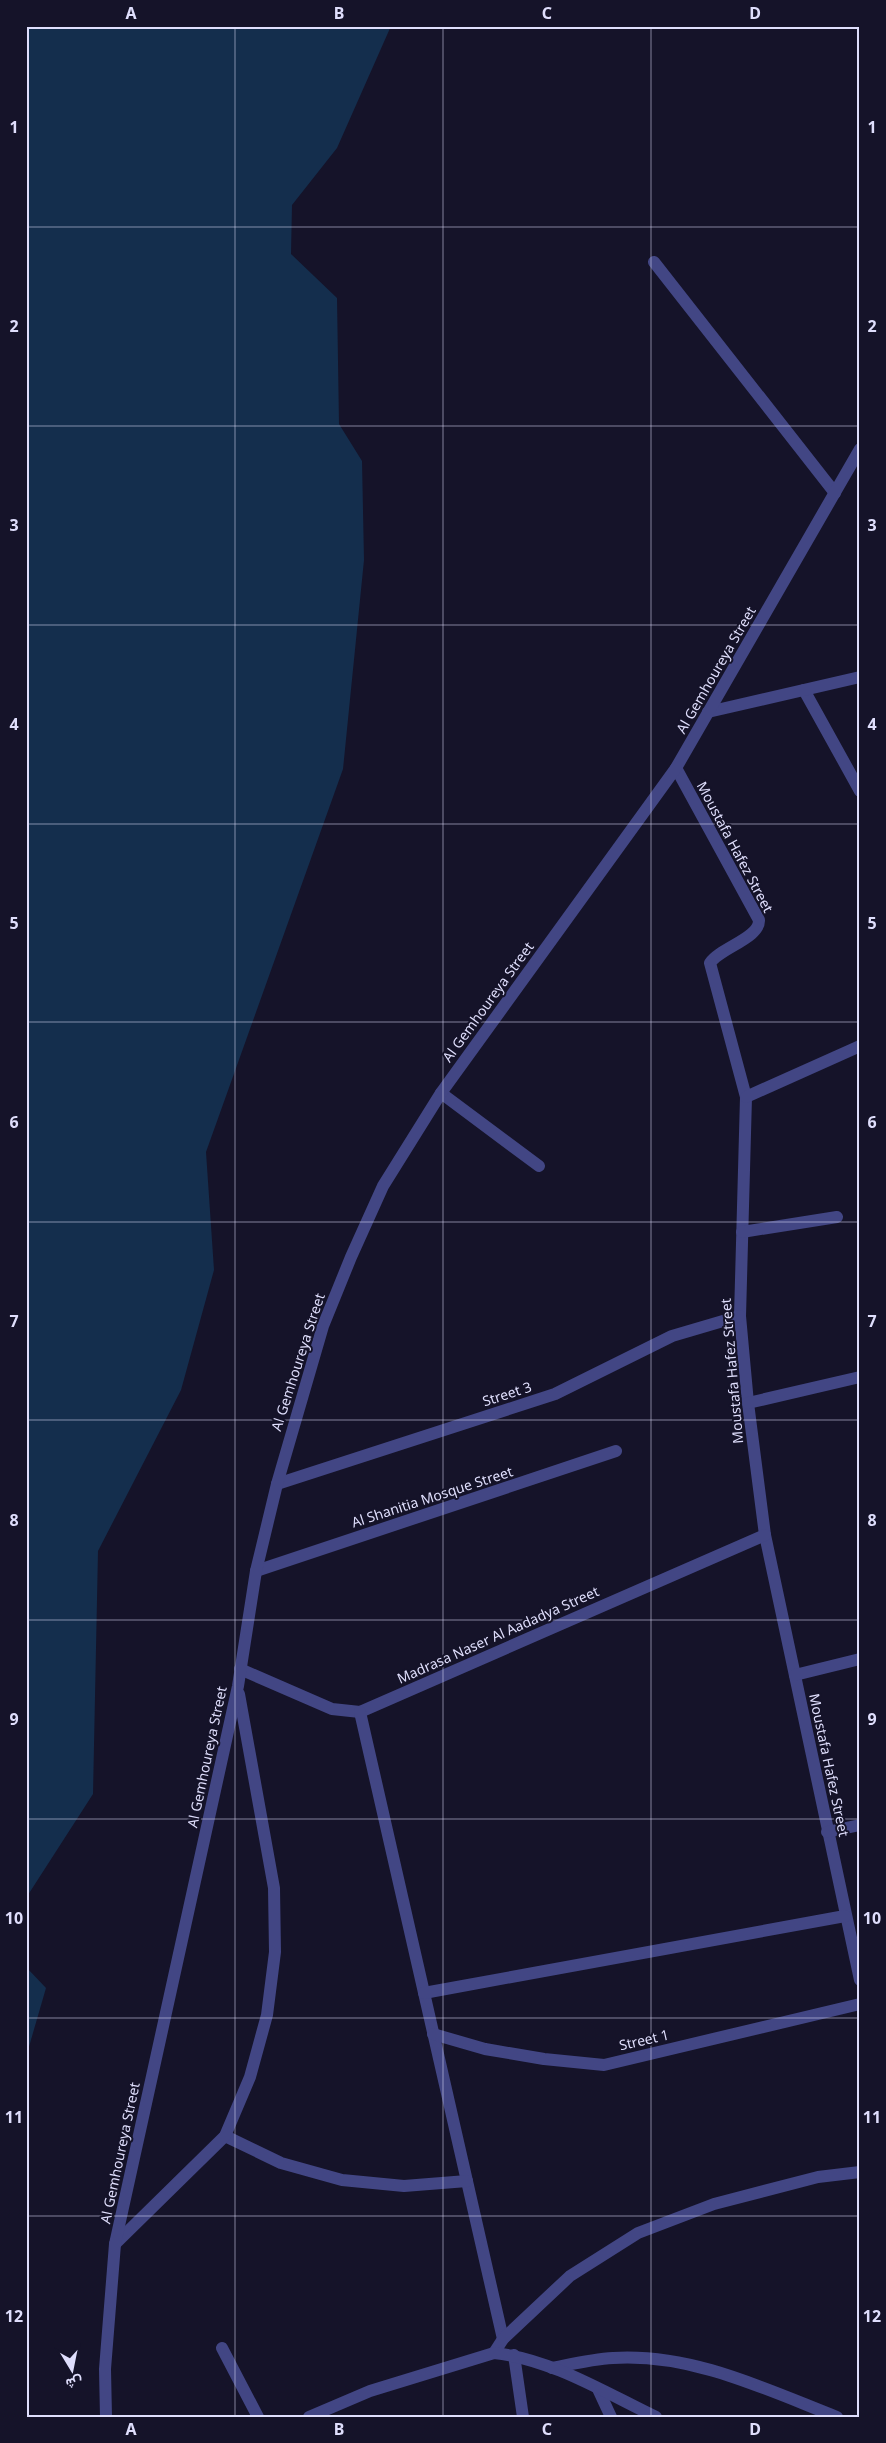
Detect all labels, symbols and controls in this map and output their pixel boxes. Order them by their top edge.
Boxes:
text: A [125,2,137,24]
text: B [334,2,344,24]
text: C [542,2,552,24]
text: D [749,2,761,24]
text: 1 [9,116,19,138]
text: 1 [867,116,877,138]
text: 2 [9,315,19,337]
text: 2 [867,315,877,337]
text: 3 [9,514,19,536]
text: 3 [867,514,877,536]
street label: Al Gemhoureya Street [671,603,760,737]
text: 4 [9,713,19,735]
text: 4 [867,713,877,735]
street label: Moustafa Hafez Street [693,778,778,916]
text: 5 [9,912,19,934]
text: 5 [867,912,877,934]
street label: Al Gemhoureya Street [438,938,538,1066]
text: 6 [9,1111,19,1133]
text: 6 [867,1111,877,1133]
street label: Al Gemhoureya Street [266,1290,329,1433]
street label: Moustafa Hafez Street [716,1298,747,1445]
text: 7 [9,1310,19,1332]
text: 7 [867,1310,877,1332]
street label: Street 3 [480,1377,534,1410]
street label: Al Shanitia Mosque Street [349,1461,515,1532]
text: 8 [9,1509,19,1531]
text: 8 [867,1509,877,1531]
street label: Madrasa Naser Al Aadadya Street [394,1581,602,1688]
street label: Al Gemhoureya Street [182,1684,231,1829]
street label: Moustafa Hafez Street [805,1692,854,1838]
text: 9 [9,1708,19,1730]
text: 9 [867,1708,877,1730]
text: 10 [5,1907,23,1929]
text: 10 [863,1907,881,1929]
street label: Street 1 [617,2025,671,2054]
street label: Al Gemhoureya Street [95,2080,144,2225]
text: 11 [5,2106,23,2128]
text: 11 [863,2106,881,2128]
text: 12 [5,2305,23,2327]
text: 12 [863,2305,881,2327]
north arrow [48,2346,98,2396]
text: ش [64,2372,84,2394]
text: A [125,2418,137,2440]
text: B [334,2418,344,2440]
text: C [542,2418,552,2440]
text: D [749,2418,761,2440]

